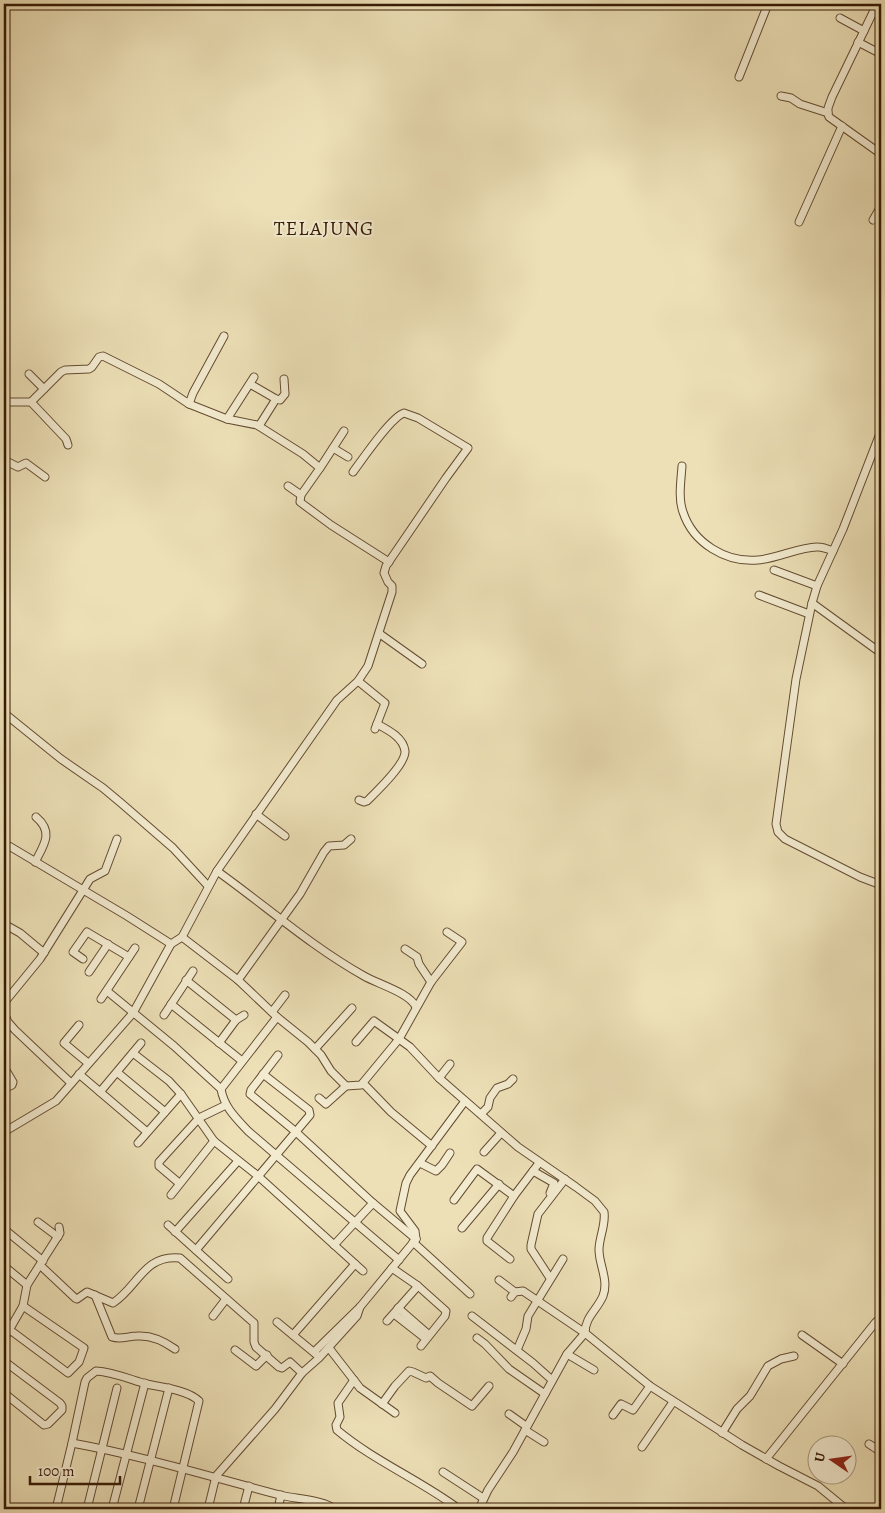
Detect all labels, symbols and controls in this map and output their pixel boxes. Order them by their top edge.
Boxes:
district label: TELAJUNG [274,215,374,242]
north arrow [808,1436,858,1486]
text: U [810,1451,830,1464]
scale bar [30,1453,120,1485]
text: 100 m [38,1461,75,1481]

